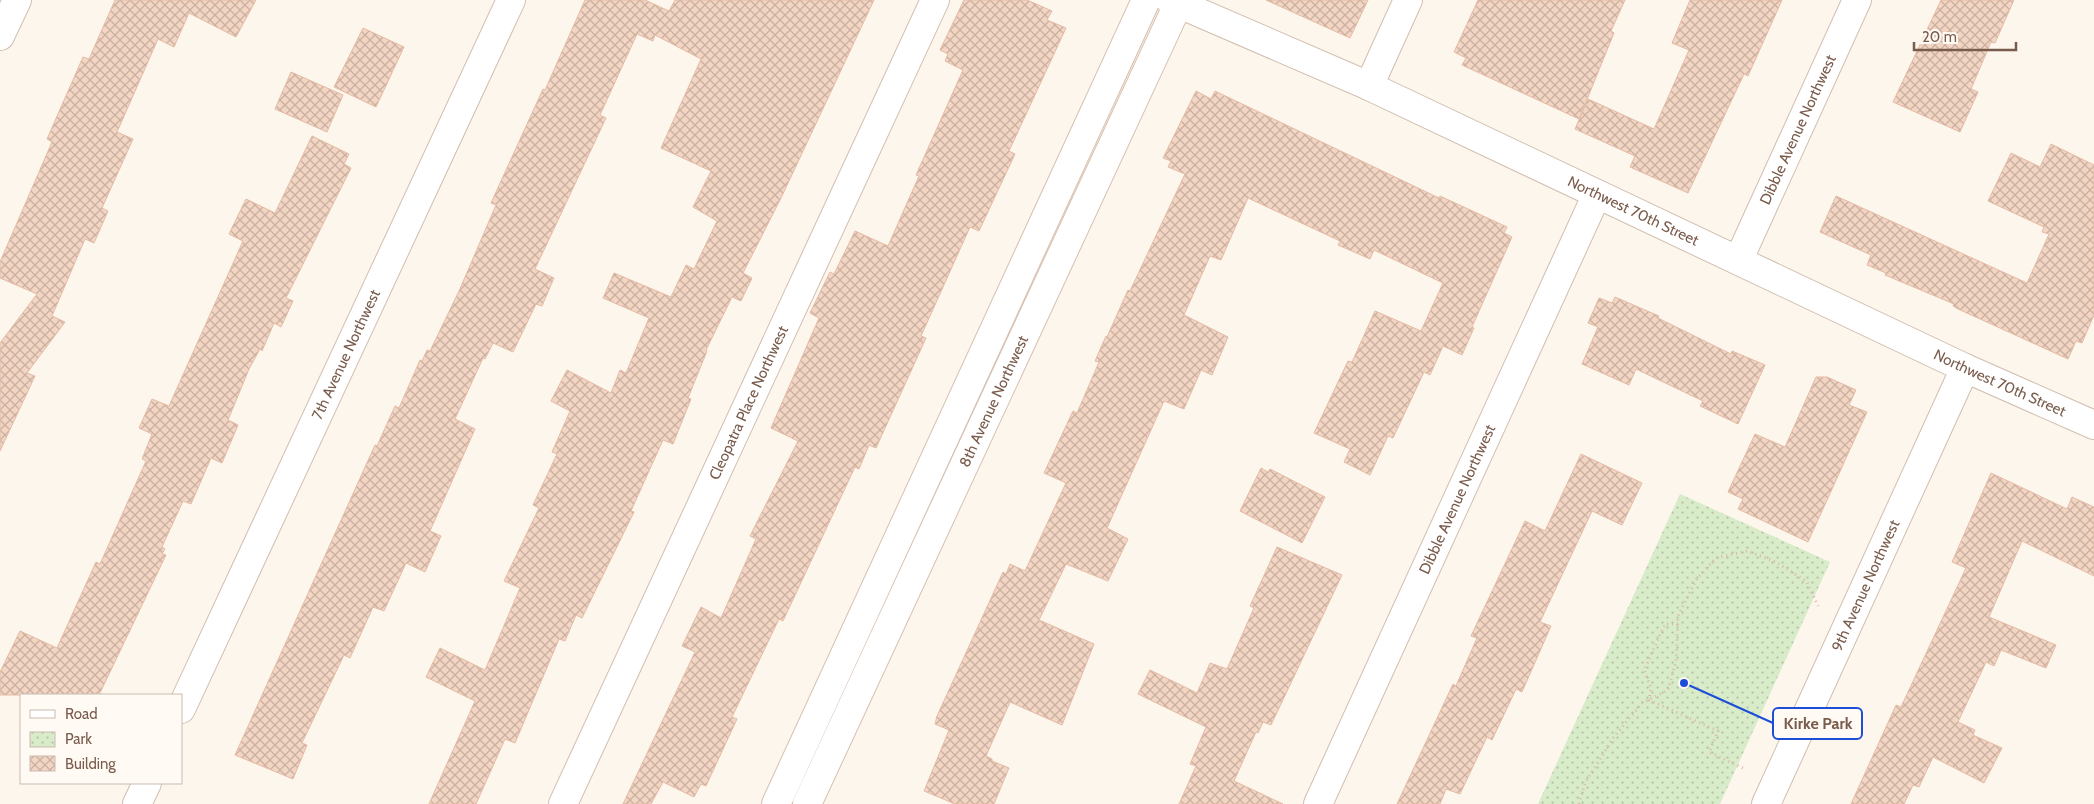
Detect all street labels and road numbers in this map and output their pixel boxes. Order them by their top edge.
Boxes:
street label: Dibble Avenue Northwest [1756,52,1840,207]
street label: Northwest 70th Street [1565,172,1701,250]
street label: 7th Avenue Northwest [308,287,384,422]
street label: Cleopatra Place Northwest [705,323,792,483]
street label: 8th Avenue Northwest [956,333,1032,470]
street label: Northwest 70th Street [1931,346,2069,420]
street label: Dibble Avenue Northwest [1415,422,1499,577]
street label: 9th Avenue Northwest [1828,517,1903,654]

